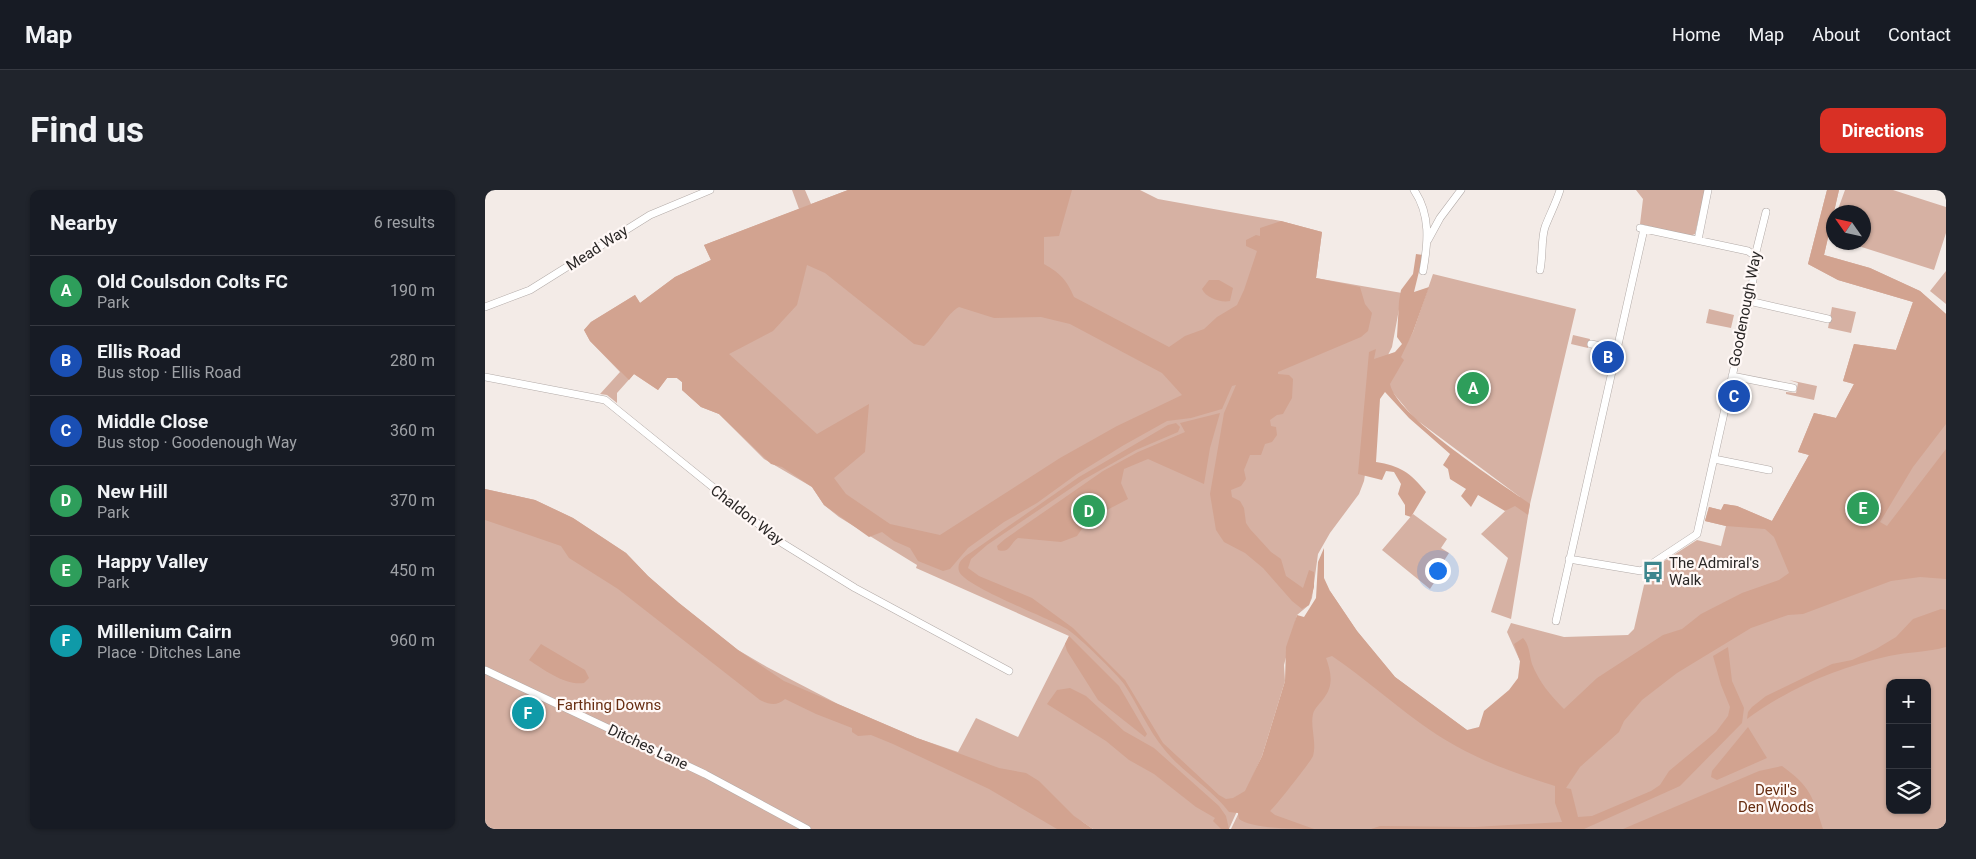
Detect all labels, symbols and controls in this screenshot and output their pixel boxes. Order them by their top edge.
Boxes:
text: Map [25,21,72,49]
text: Home [1672,24,1721,45]
text: Map [1749,24,1784,45]
text: About [1812,24,1860,45]
text: Contact [1888,24,1951,45]
button: Directions [1820,108,1946,153]
text: Find us [30,110,144,151]
north arrow [1826,205,1871,250]
text: Nearby [50,211,117,235]
text: 6 results [374,213,435,232]
street label: Mead Way [563,221,631,275]
street label: Goodenough Way [1725,250,1765,368]
text: Old Coulsdon Colts FC [97,270,288,293]
text: A [61,281,71,300]
text: 190 m [390,281,435,300]
text: Park [97,293,129,312]
pin: B [1592,338,1624,376]
text: Ellis Road [97,340,181,363]
text: B [61,351,71,370]
text: 280 m [390,351,435,370]
text: Bus stop · Ellis Road [97,363,241,382]
pin: A [1457,369,1489,407]
pin: C [1718,377,1750,415]
text: Middle Close [97,410,208,433]
text: C [61,421,71,440]
text: 360 m [390,421,435,440]
text: Bus stop · Goodenough Way [97,433,297,452]
text: New Hill [97,480,168,503]
street label: Chaldon Way [707,481,787,549]
pin: E [1847,489,1879,527]
text: D [61,491,71,510]
text: 370 m [390,491,435,510]
pin: D [1073,492,1105,530]
text: Park [97,503,129,522]
text: Happy Valley [97,550,208,573]
place label: The Admiral's Walk [1669,554,1759,589]
your location [1425,558,1451,584]
bus stop icon: The Admiral's Walk [1640,559,1666,585]
text: E [62,561,71,580]
text: 450 m [390,561,435,580]
text: Park [97,573,129,592]
text: Millenium Cairn [97,620,232,643]
text: F [62,631,70,650]
text: 960 m [390,631,435,650]
text: Place · Ditches Lane [97,643,241,662]
map controls [1886,679,1931,814]
button: + [1886,679,1931,724]
pin: F [512,694,544,732]
park label: Farthing Downs [557,696,661,714]
street label: Ditches Lane [605,721,691,773]
button: − [1886,724,1931,769]
button: layers [1886,769,1931,814]
park label: Devil's Den Woods [1738,781,1814,816]

